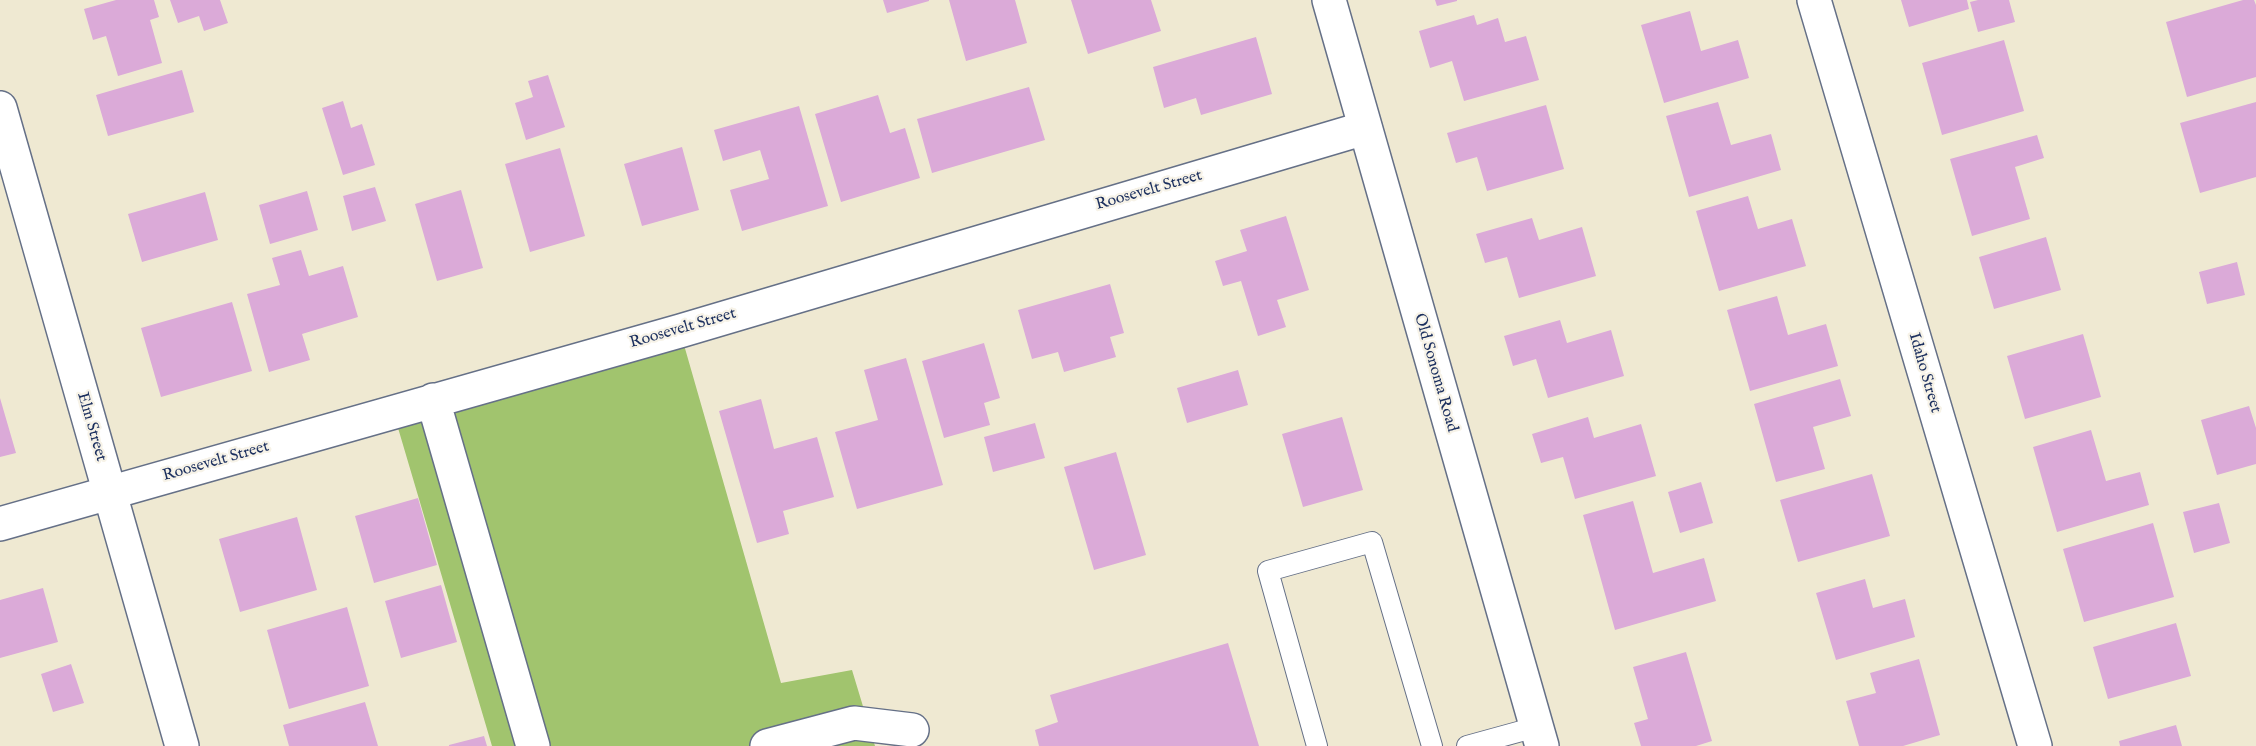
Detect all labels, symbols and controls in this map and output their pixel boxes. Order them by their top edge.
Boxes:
street label: Roosevelt Street [1094,167,1204,215]
street label: Roosevelt Street [628,305,738,353]
street label: Old Sonoma Road [1409,311,1461,435]
street label: Idaho Street [1903,331,1945,415]
street label: Elm Street [72,390,110,464]
street label: Roosevelt Street [161,438,271,486]

